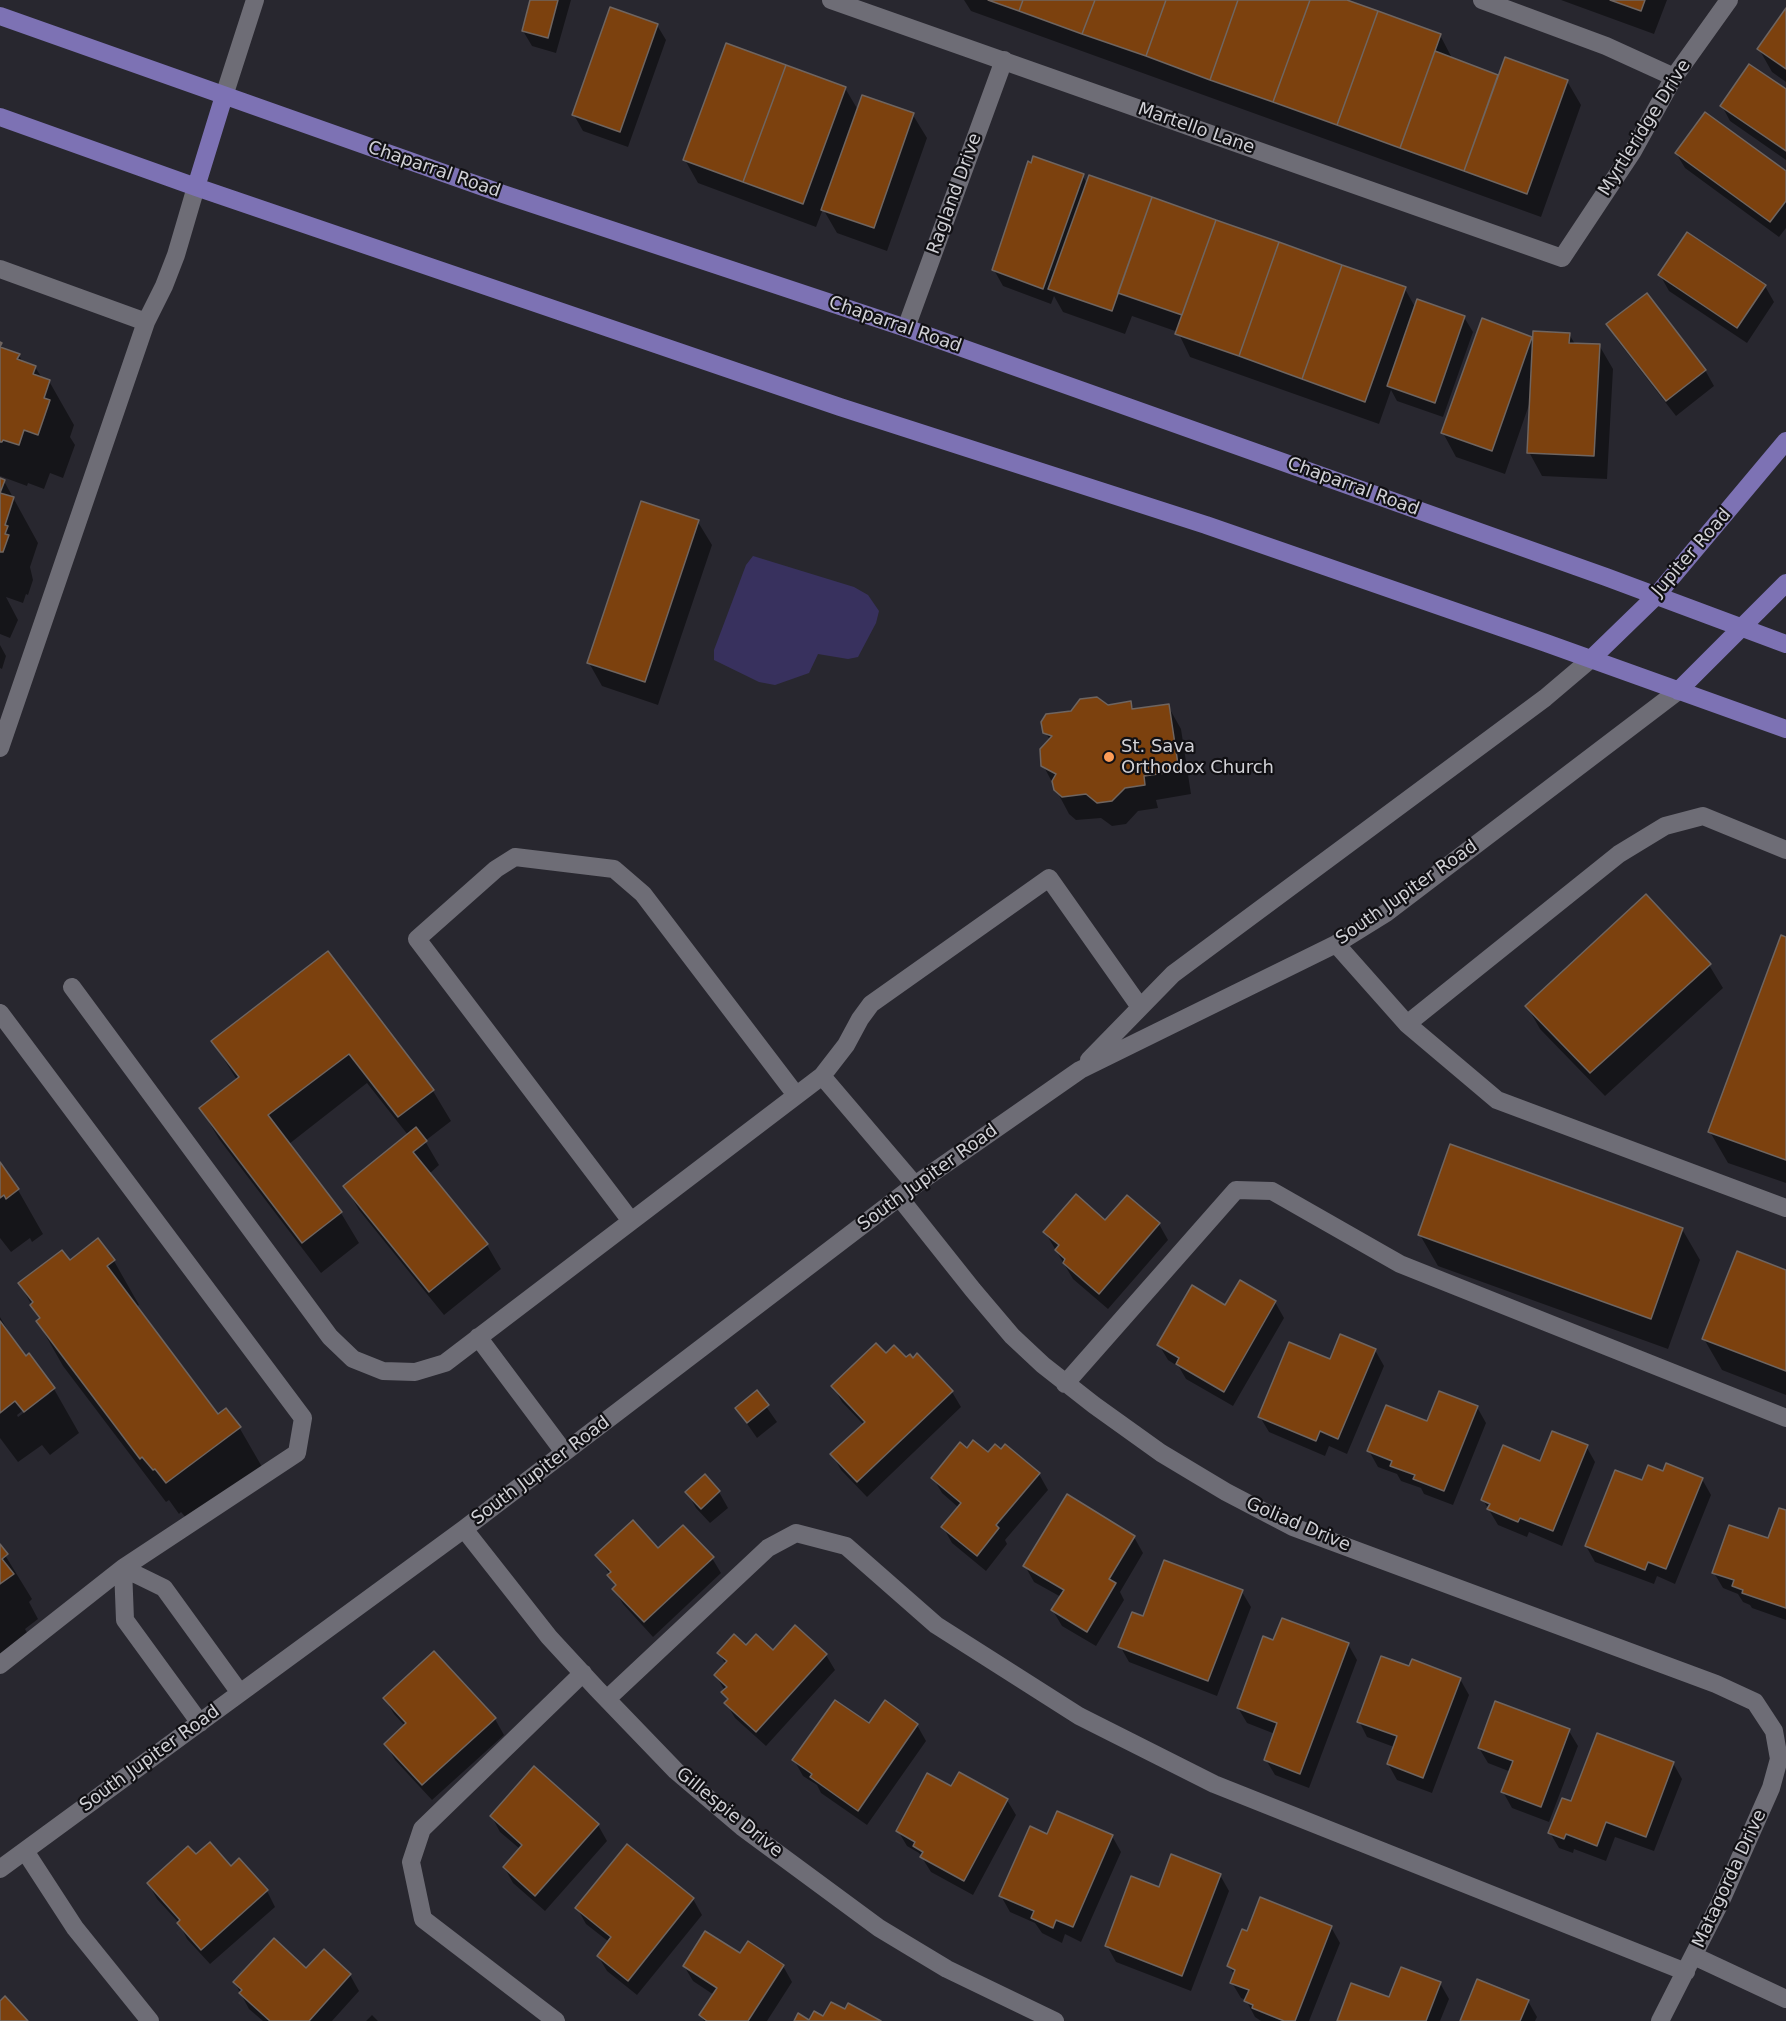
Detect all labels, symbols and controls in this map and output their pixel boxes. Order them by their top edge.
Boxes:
street label: Myrtleridge Drive [1594,56,1696,200]
street label: Martello Lane [1135,99,1257,159]
street label: Ragland Drive [923,131,987,257]
street label: Chaparral Road [365,137,503,203]
street label: Chaparral Road [826,292,964,358]
street label: Chaparral Road [1284,453,1422,521]
street label: Jupiter Road [1648,505,1736,601]
place label: St. Sava Orthodox Church [1121,736,1274,778]
marker: St. Sava Orthodox Church [1102,750,1116,764]
street label: South Jupiter Road [1332,836,1482,950]
street label: South Jupiter Road [854,1120,1002,1236]
street label: South Jupiter Road [468,1412,614,1530]
street label: Goliad Drive [1243,1493,1353,1557]
street label: South Jupiter Road [76,1701,224,1817]
street label: Gillespie Drive [671,1764,787,1862]
street label: Matagorda Drive [1688,1806,1772,1952]

